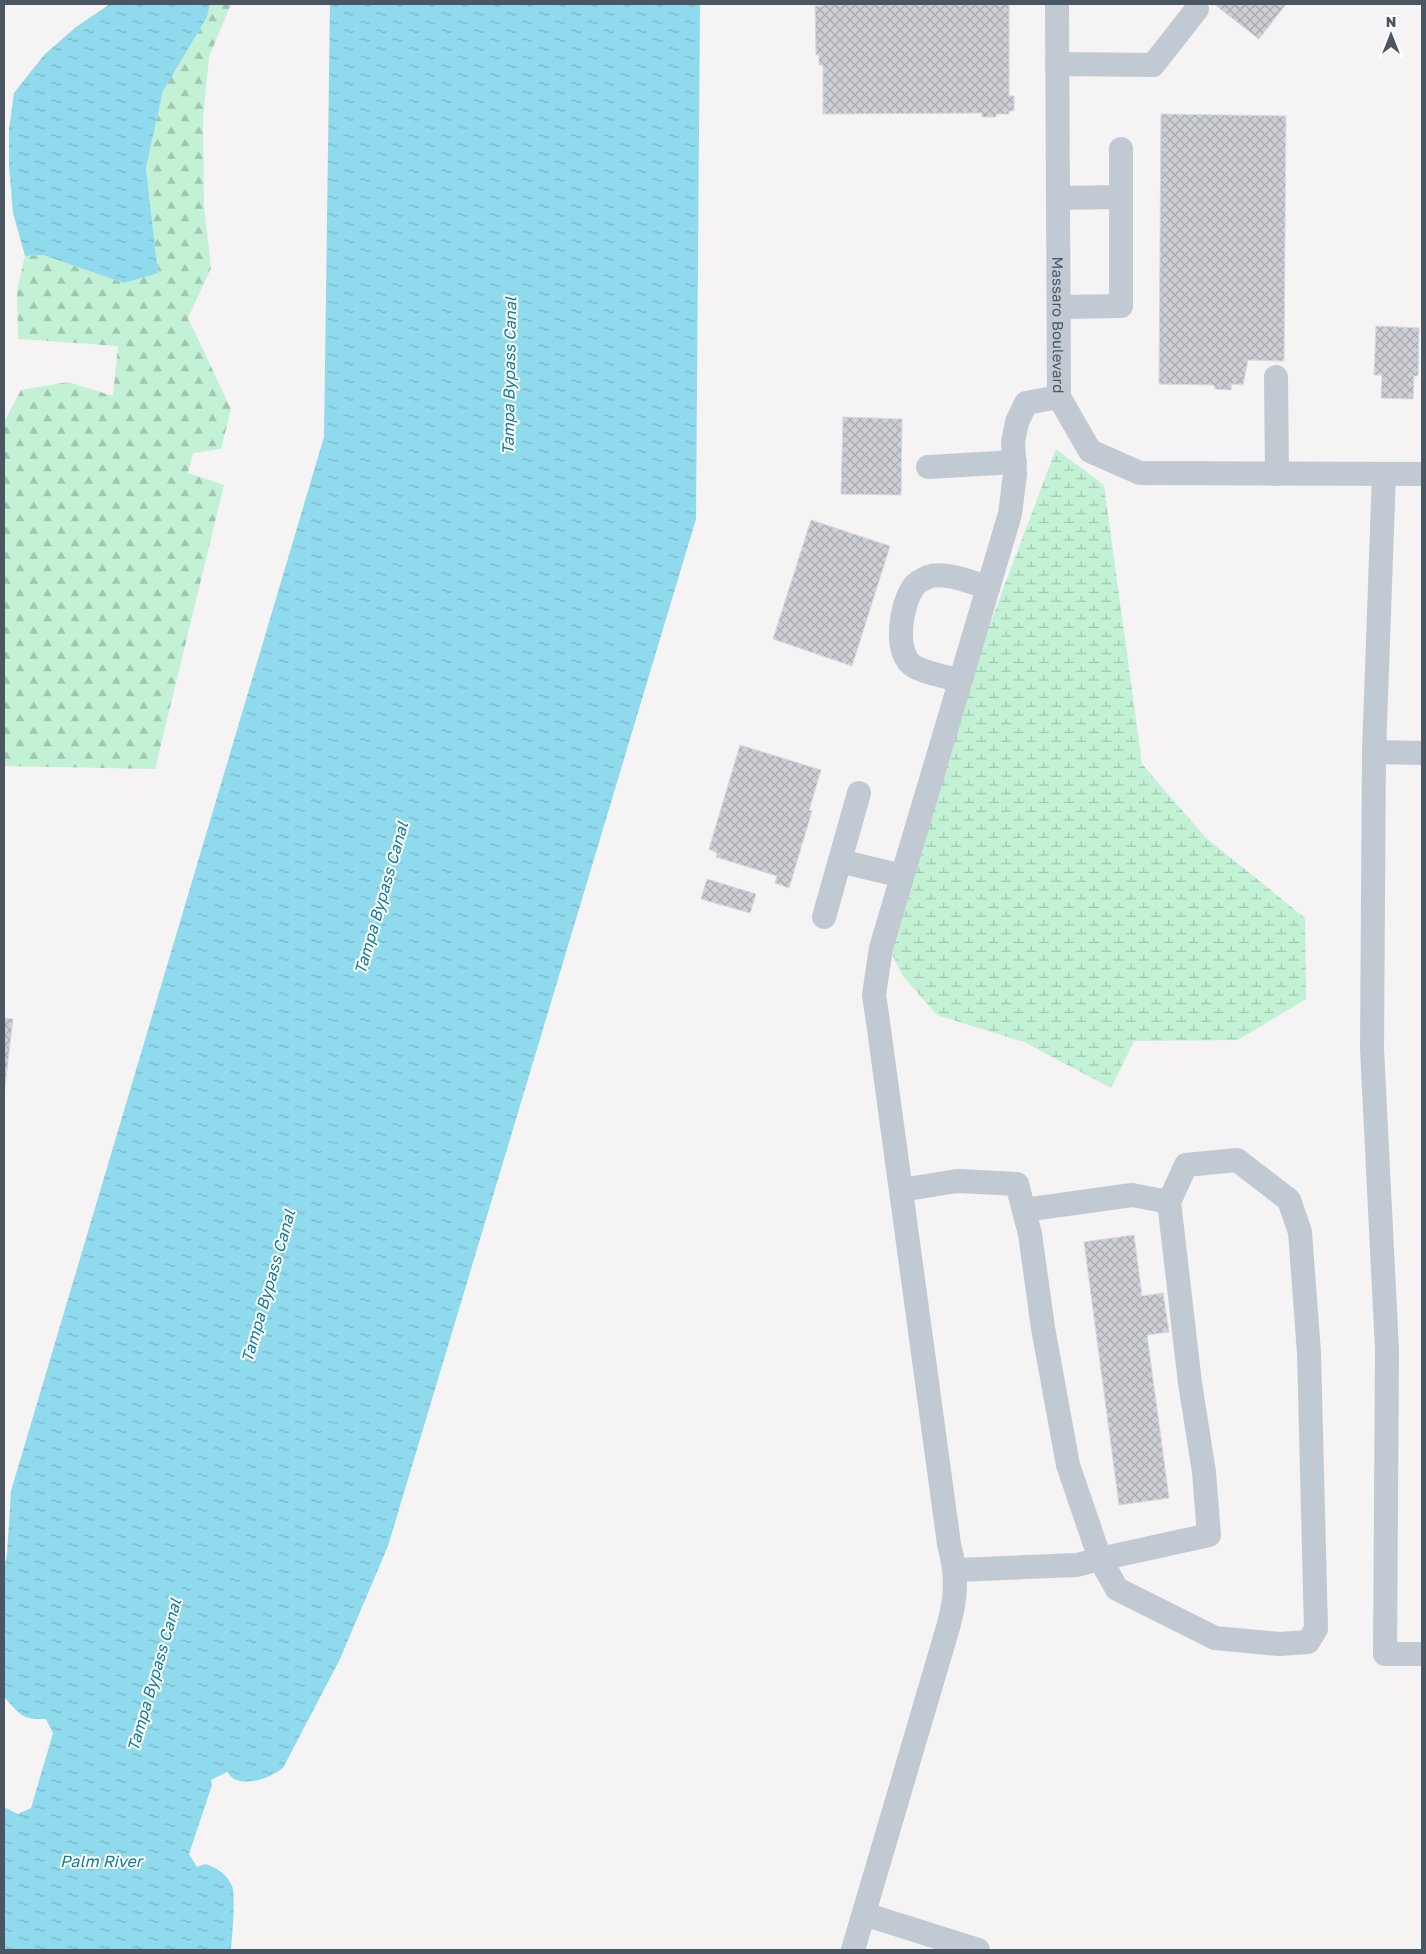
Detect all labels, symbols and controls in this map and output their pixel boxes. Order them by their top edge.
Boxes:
north arrow [1366,10,1416,60]
text: N [1386,13,1396,30]
street label: Massaro Boulevard [1049,257,1068,393]
water label: Tampa Bypass Canal [498,296,520,455]
water label: Tampa Bypass Canal [350,819,413,977]
water label: Tampa Bypass Canal [237,1207,300,1365]
water label: Tampa Bypass Canal [123,1596,186,1754]
water label: Palm River [60,1851,145,1871]

